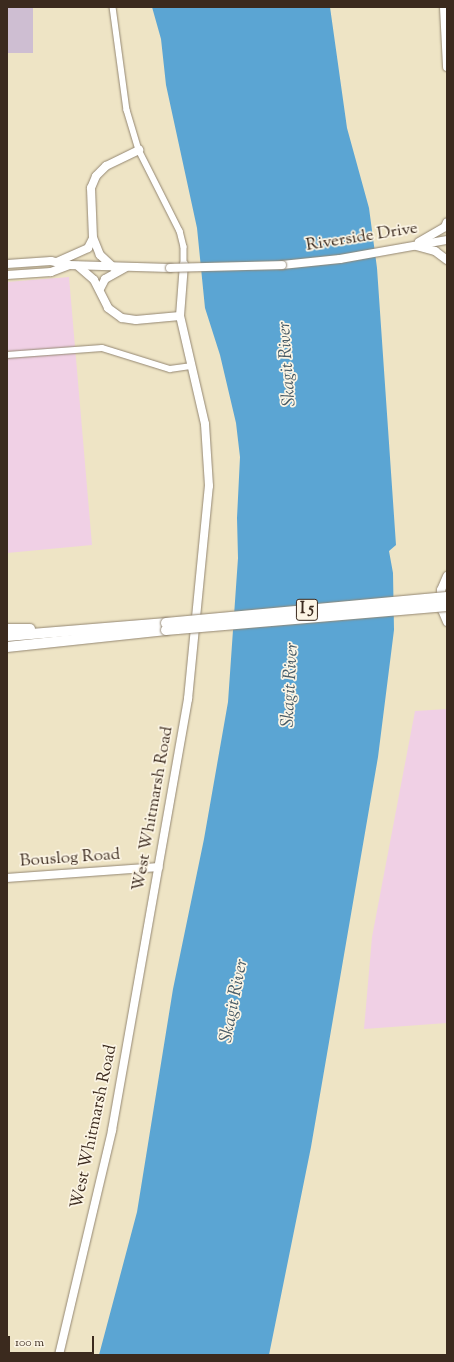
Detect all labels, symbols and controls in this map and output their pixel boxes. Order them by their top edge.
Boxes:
street label: Riverside Drive [305,219,419,257]
water label: Skagit River [274,321,302,407]
road number: I 5 [295,596,319,624]
water label: Skagit River [278,642,304,728]
street label: West Whitmarsh Road [129,725,179,893]
street label: Bouslog Road [19,845,121,873]
water label: Skagit River [216,957,254,1045]
street label: West Whitmarsh Road [68,1043,122,1211]
scale bar [10,1328,96,1354]
text: 100 m [15,1334,44,1352]

